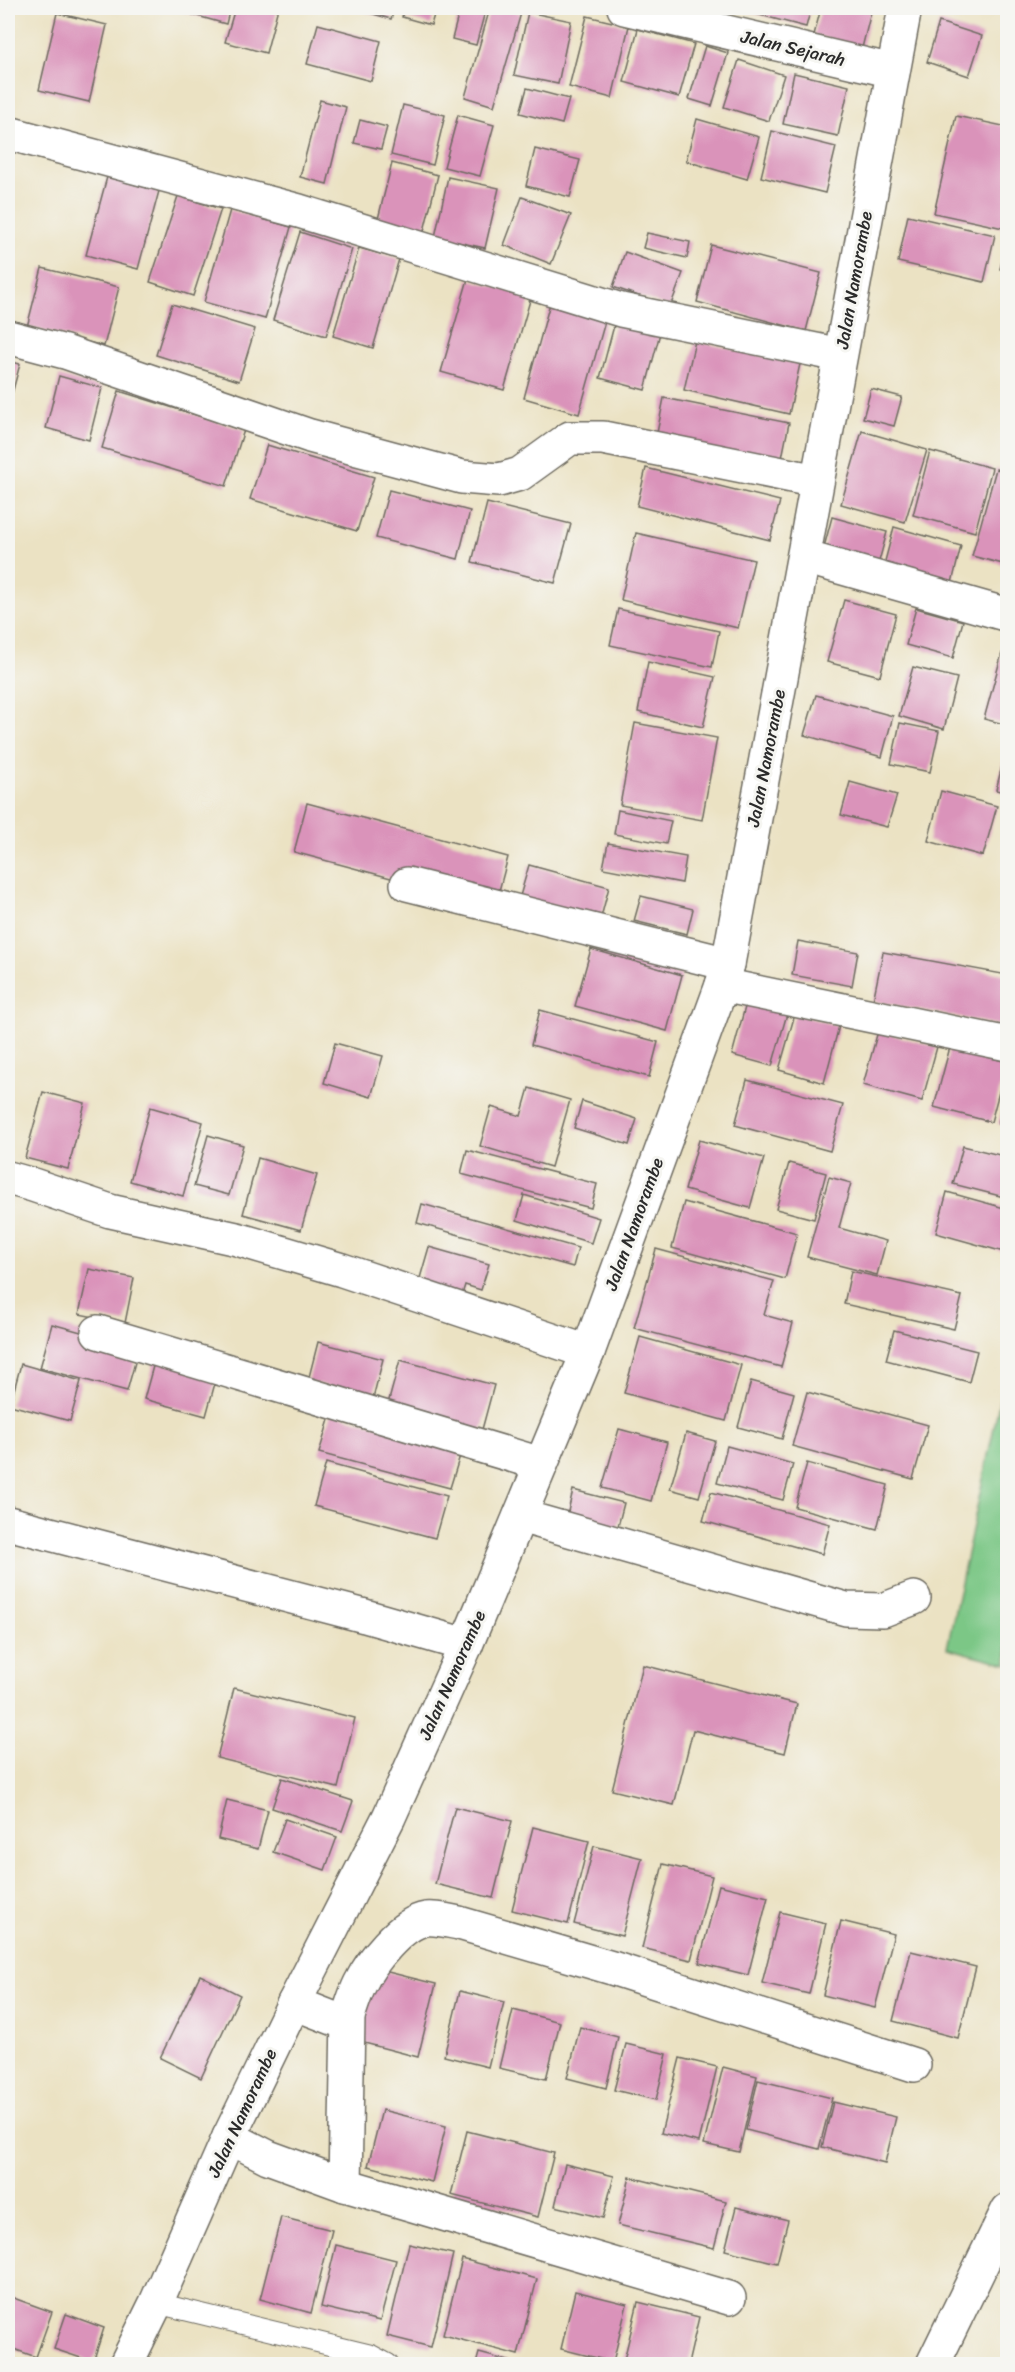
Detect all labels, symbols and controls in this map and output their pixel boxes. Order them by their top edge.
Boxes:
street label: Jalan Sejarah [737,20,848,76]
street label: Jalan Namorambe [826,208,882,352]
street label: Jalan Namorambe [737,686,795,830]
street label: Jalan Namorambe [595,1153,673,1296]
street label: Jalan Namorambe [409,1605,495,1746]
street label: Jalan Namorambe [198,2043,286,2184]

